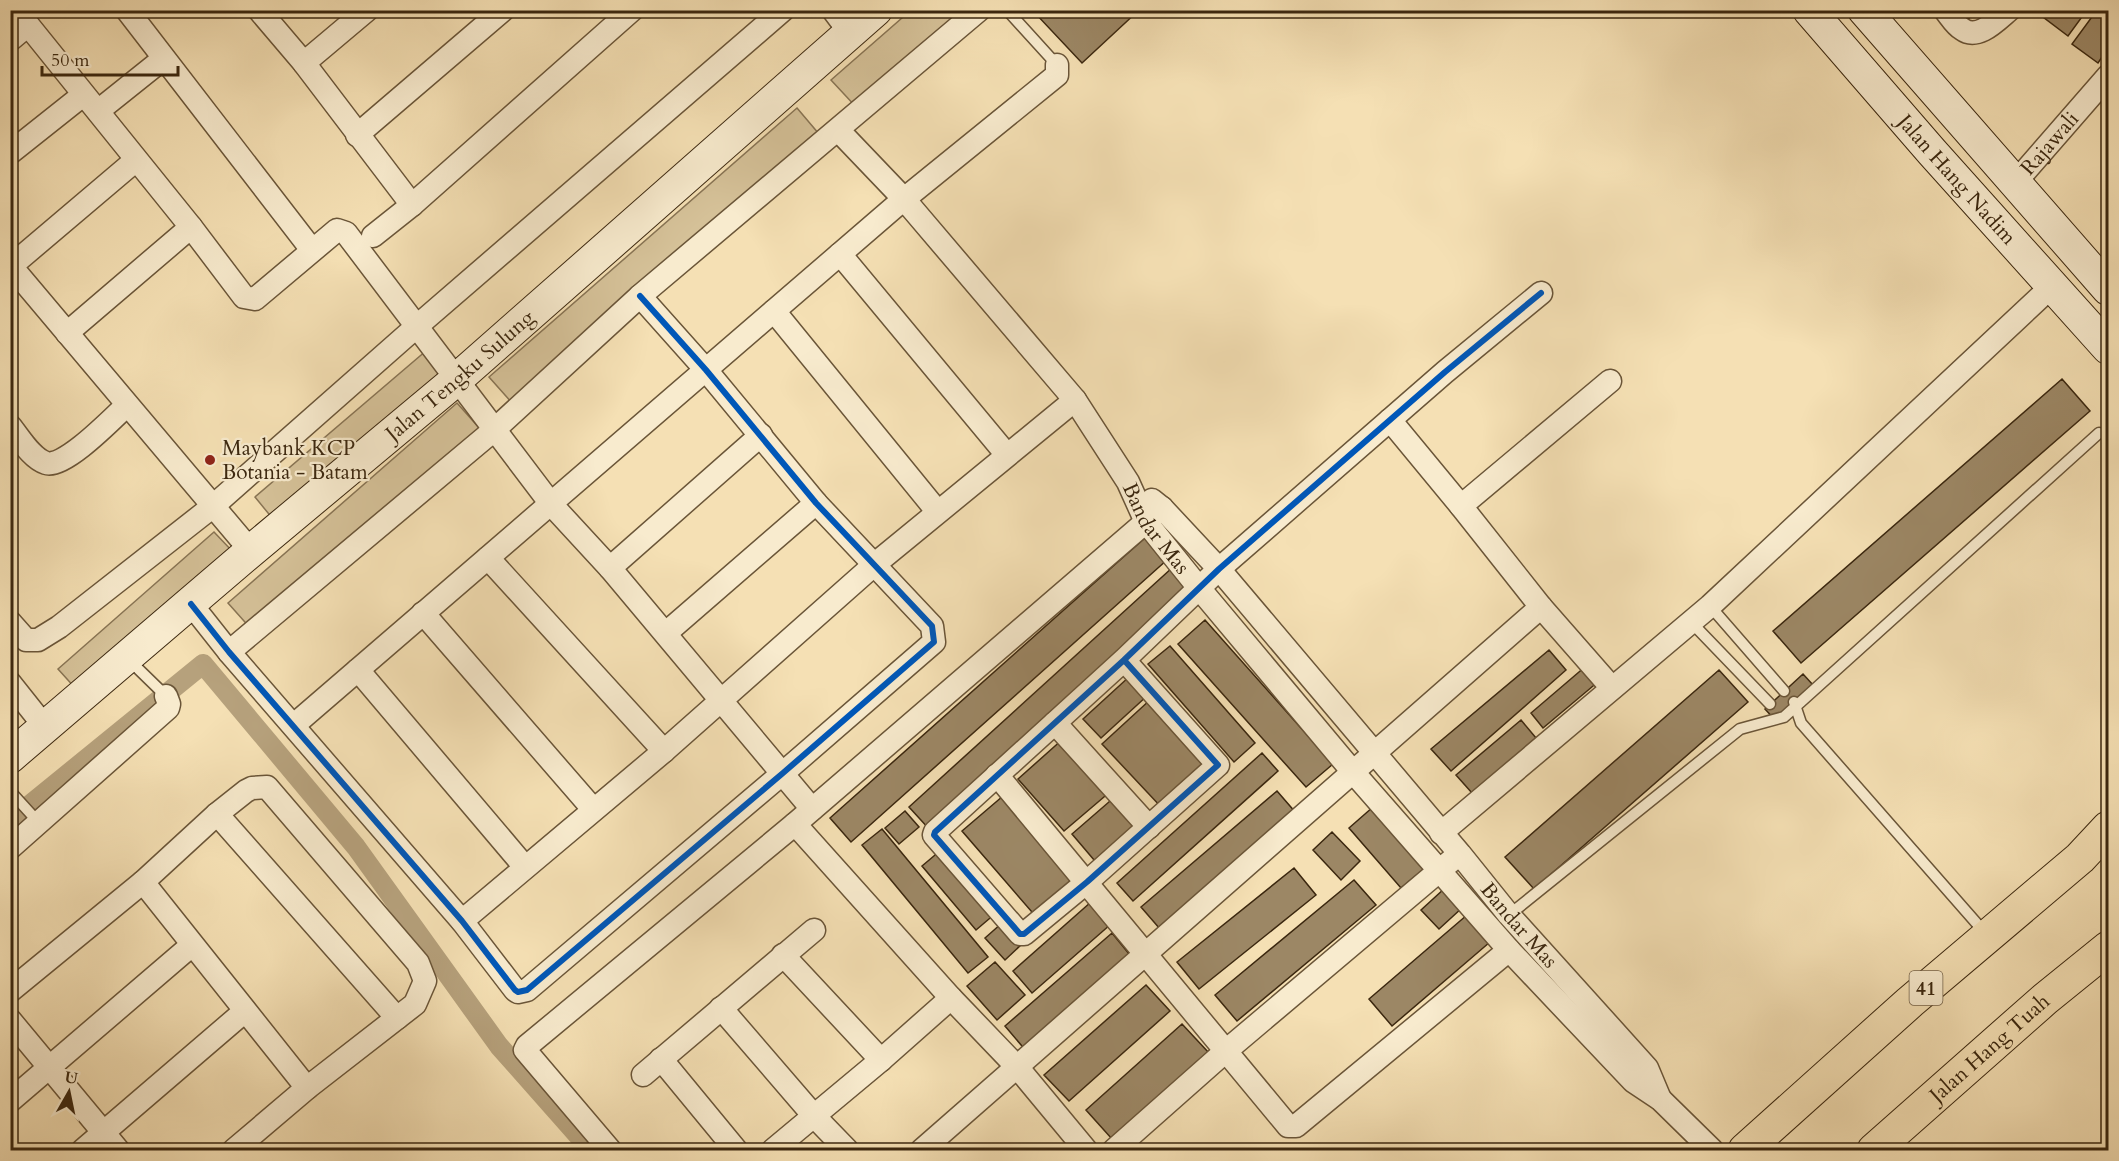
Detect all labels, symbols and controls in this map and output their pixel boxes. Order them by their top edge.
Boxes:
scale bar [42,39,178,77]
text: 50 m [51,48,90,73]
street label: Rajawali [2014,105,2086,182]
street label: Jalan Hang Nadim [1889,106,2023,252]
street label: Jalan Tengku Sulung [377,303,541,450]
place label: Maybank KCP Botania - Batam [222,434,368,487]
marker: Maybank KCP Botania - Batam [203,453,217,467]
street label: Bandar Mas [1115,478,1196,580]
street label: Bandar Mas [1473,876,1564,975]
road number: 41 [1910,971,1942,1005]
street label: Jalan Hang Tuah [1921,987,2057,1112]
north arrow [39,1062,99,1122]
text: U [63,1066,79,1090]

